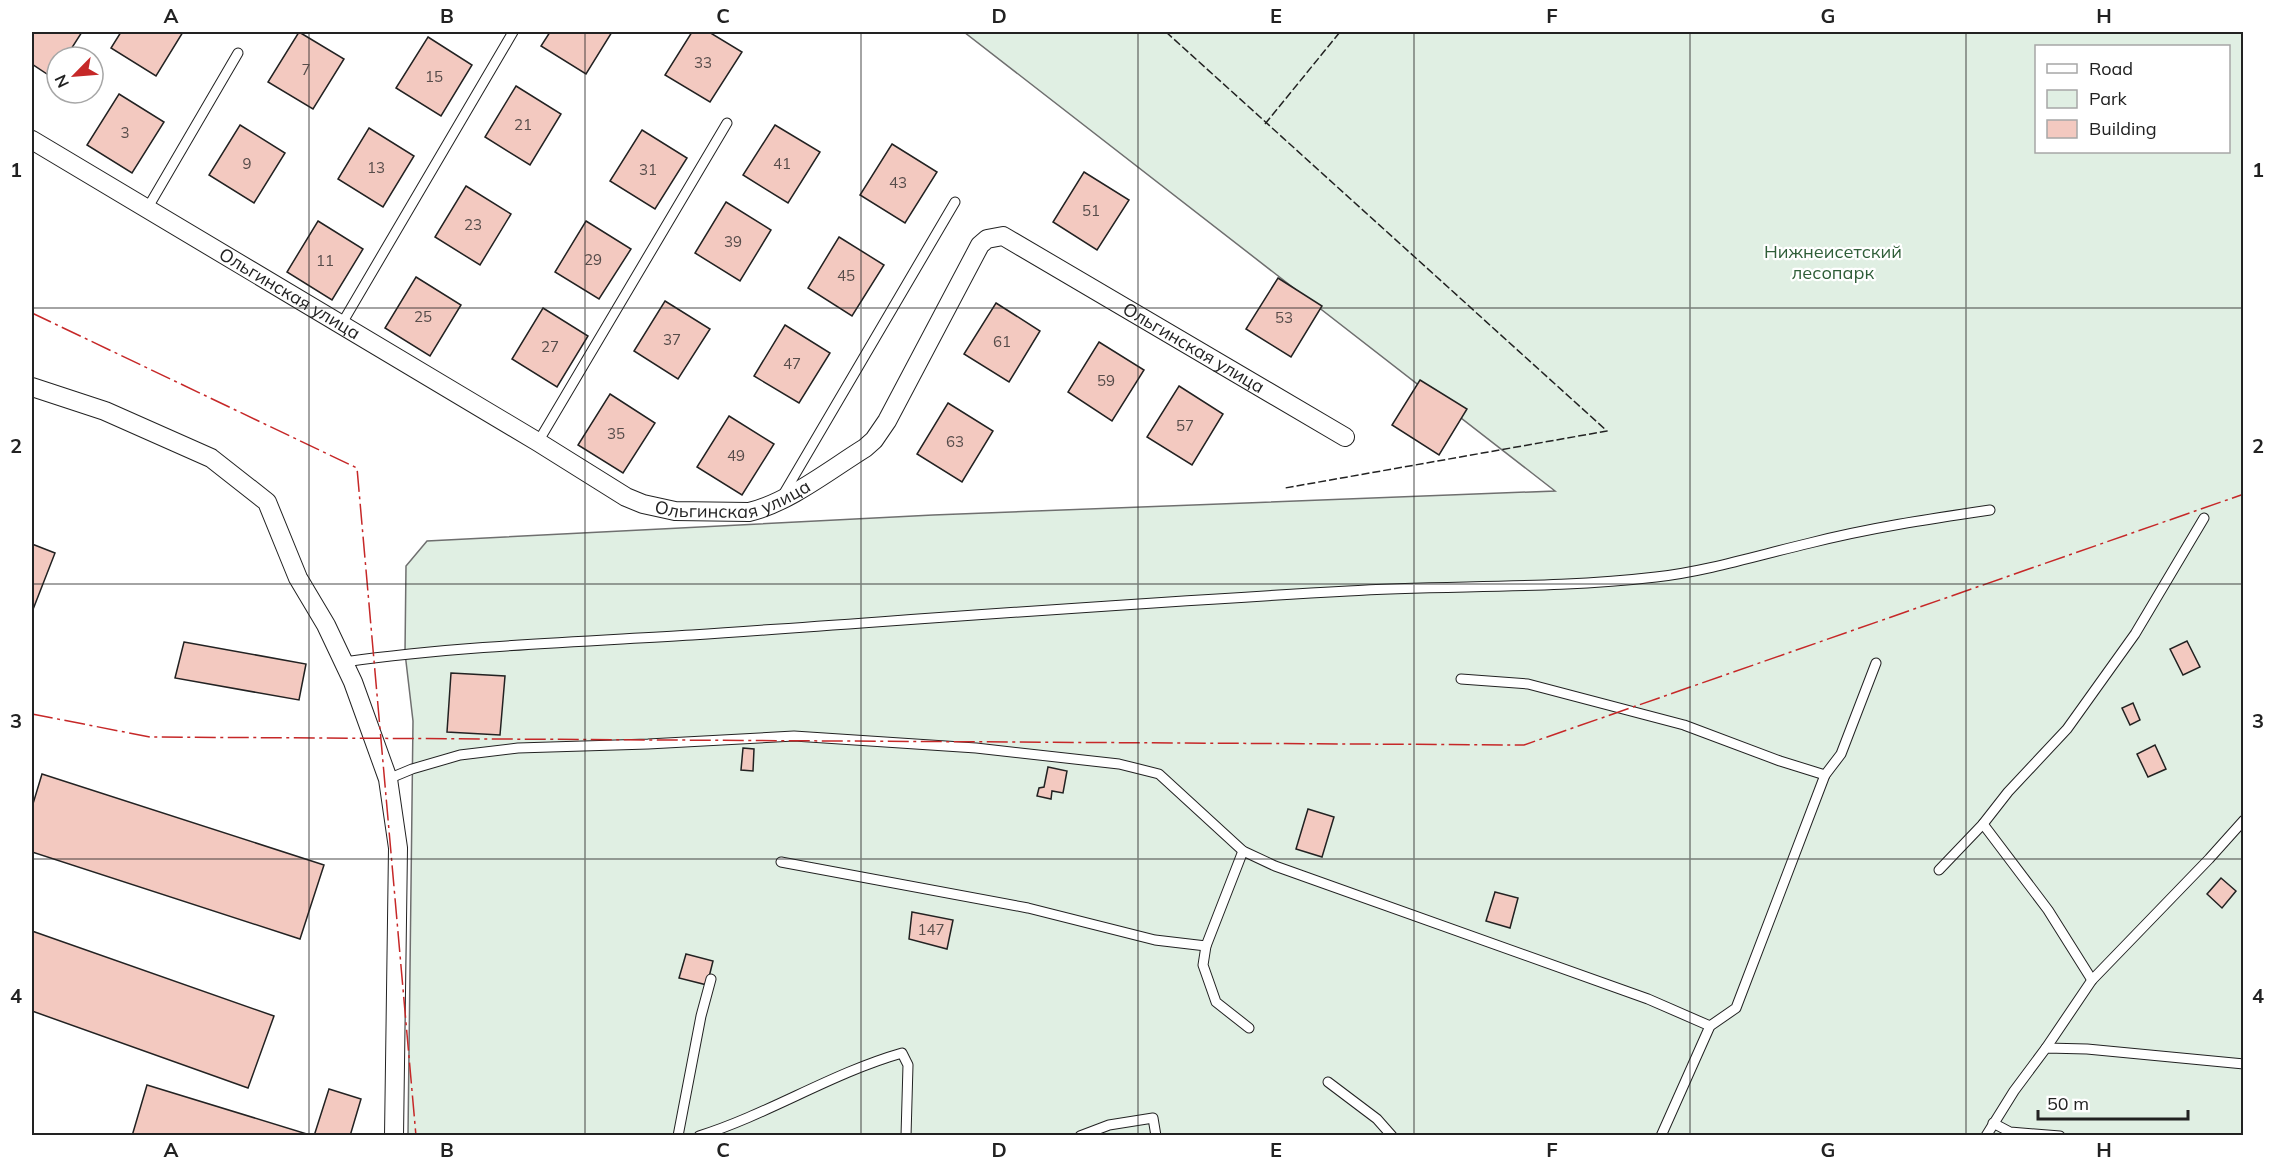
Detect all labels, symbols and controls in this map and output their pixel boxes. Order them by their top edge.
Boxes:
text: A [164,3,179,28]
text: B [440,3,454,28]
text: C [716,3,730,28]
text: D [991,3,1007,28]
text: E [1270,3,1282,28]
text: F [1546,3,1558,28]
text: G [1821,3,1835,28]
text: H [2096,3,2112,28]
north arrow [45,45,105,105]
legend [2035,45,2230,153]
house number: 33 [694,53,712,72]
text: Road [2089,57,2133,80]
house number: 7 [301,60,311,79]
house number: 15 [425,67,443,86]
text: N [50,72,73,91]
text: Park [2089,87,2128,110]
house number: 21 [514,115,532,134]
text: Building [2089,117,2157,140]
house number: 3 [120,123,130,142]
house number: 9 [242,154,252,173]
house number: 41 [773,154,791,173]
text: 1 [10,157,22,182]
text: 1 [2252,157,2264,182]
house number: 13 [367,158,385,177]
house number: 31 [639,160,657,179]
house number: 43 [889,173,907,192]
house number: 51 [1082,201,1100,220]
house number: 23 [464,215,482,234]
house number: 39 [724,232,742,251]
park label: Нижнеисетский лесопарк [1764,240,1902,284]
street label: Ольгинская улица [215,242,365,344]
house number: 29 [584,250,602,269]
house number: 11 [316,251,334,270]
house number: 45 [837,266,855,285]
street label: Ольгинская улица [1119,297,1269,398]
house number: 25 [414,307,432,326]
house number: 53 [1275,308,1293,327]
house number: 37 [663,330,681,349]
house number: 61 [993,332,1011,351]
house number: 27 [541,337,559,356]
house number: 47 [783,354,801,373]
house number: 59 [1097,371,1115,390]
house number: 57 [1176,416,1194,435]
house number: 35 [607,424,625,443]
house number: 63 [946,432,964,451]
text: 2 [10,433,22,458]
text: 2 [2252,433,2264,458]
house number: 49 [727,446,745,465]
street label: Ольгинская улица [653,474,814,523]
text: 3 [10,708,22,733]
text: 3 [2252,708,2264,733]
house number: 147 [917,920,945,939]
text: 4 [10,983,22,1008]
text: 4 [2252,983,2264,1008]
scale bar [2038,1083,2188,1121]
text: 50 m [2047,1092,2089,1115]
text: A [164,1137,179,1162]
text: B [440,1137,454,1162]
text: C [716,1137,730,1162]
text: D [991,1137,1007,1162]
text: E [1270,1137,1282,1162]
text: F [1546,1137,1558,1162]
text: G [1821,1137,1835,1162]
text: H [2096,1137,2112,1162]

